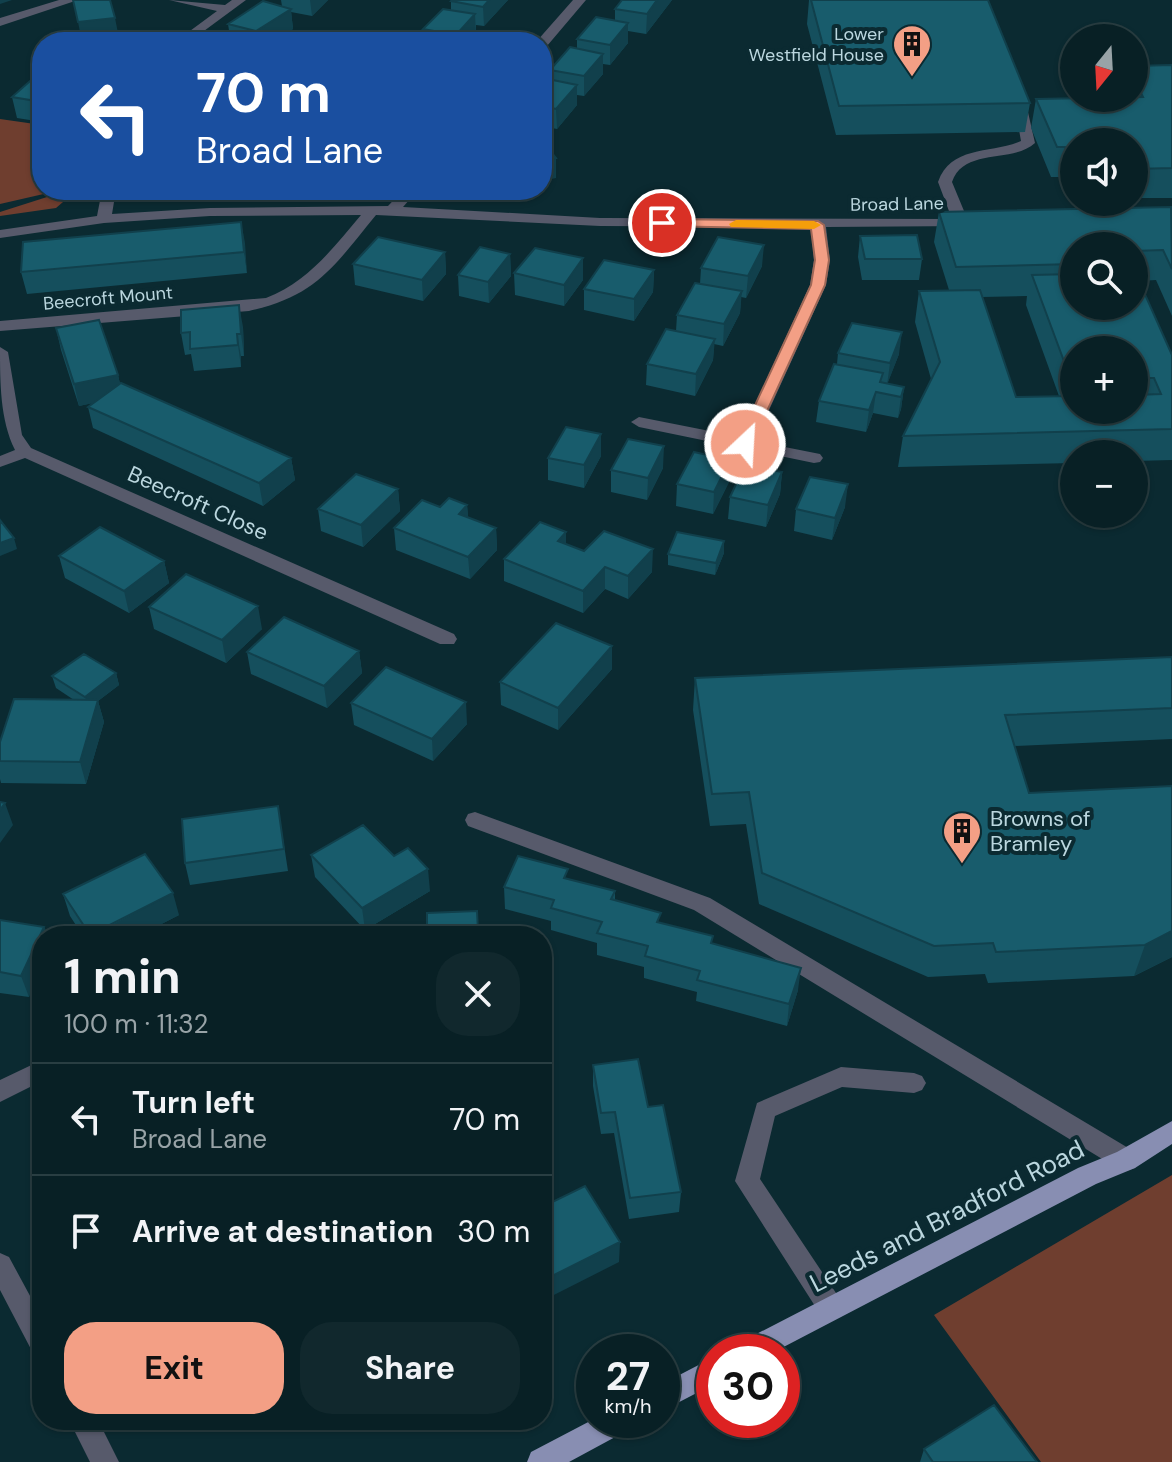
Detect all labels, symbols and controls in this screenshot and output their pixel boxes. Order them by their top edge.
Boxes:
place label: Lower Westfield House [749,22,884,67]
building icon: Lower Westfield House [891,23,933,78]
north arrow [1060,24,1148,112]
map controls [1060,24,1148,528]
text: 70 m [196,56,331,129]
icon: left [64,64,168,168]
text: Broad Lane [196,127,383,174]
button: sound [1060,128,1148,216]
pin [628,189,696,257]
street label: Broad Lane [850,191,944,217]
icon: arrive [640,201,684,245]
button: search [1060,232,1148,320]
street label: Beecroft Mount [42,280,174,316]
button: + [1060,336,1148,424]
position arrow [703,402,787,486]
button: − [1060,440,1148,528]
street label: Beecroft Close [123,459,273,547]
place label: Browns of Bramley [990,804,1090,858]
building icon: Browns of Bramley [941,810,983,865]
text: 1 min [64,945,181,1008]
button: close [436,952,520,1036]
text: 100 m · 11:32 [64,1007,209,1041]
text: Turn left [132,1083,255,1122]
icon: left [64,1097,108,1141]
text: 70 m [449,1100,520,1139]
text: Broad Lane [132,1122,267,1156]
street label: Leeds and Bradford Road [804,1132,1090,1300]
icon: arrive [64,1209,108,1253]
text: Arrive at destination [132,1212,433,1251]
text: 30 m [457,1212,530,1251]
button: Exit [64,1322,284,1414]
button: Share [300,1322,520,1414]
speed limit sign: 30 [696,1334,800,1438]
text: 27 [606,1350,650,1402]
text: km/h [604,1393,652,1419]

